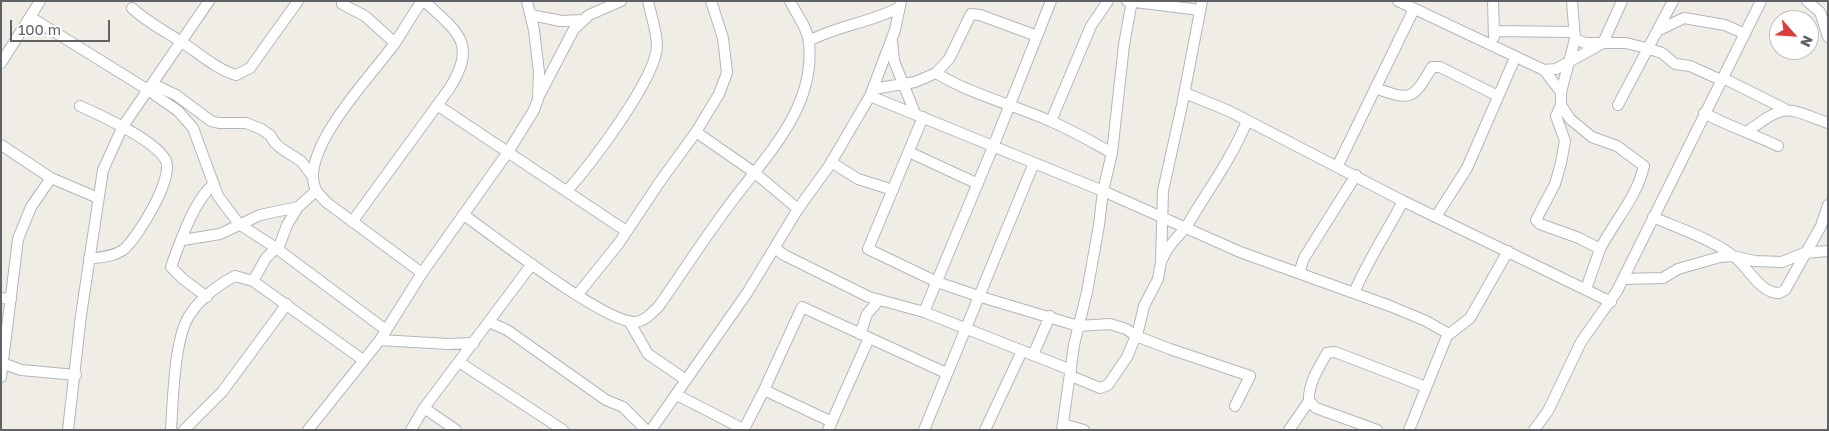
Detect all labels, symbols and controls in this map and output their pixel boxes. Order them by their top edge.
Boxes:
scale bar [12,10,112,42]
north arrow [1769,10,1819,60]
text: 100 m [18,20,61,38]
text: N [1797,33,1817,50]

